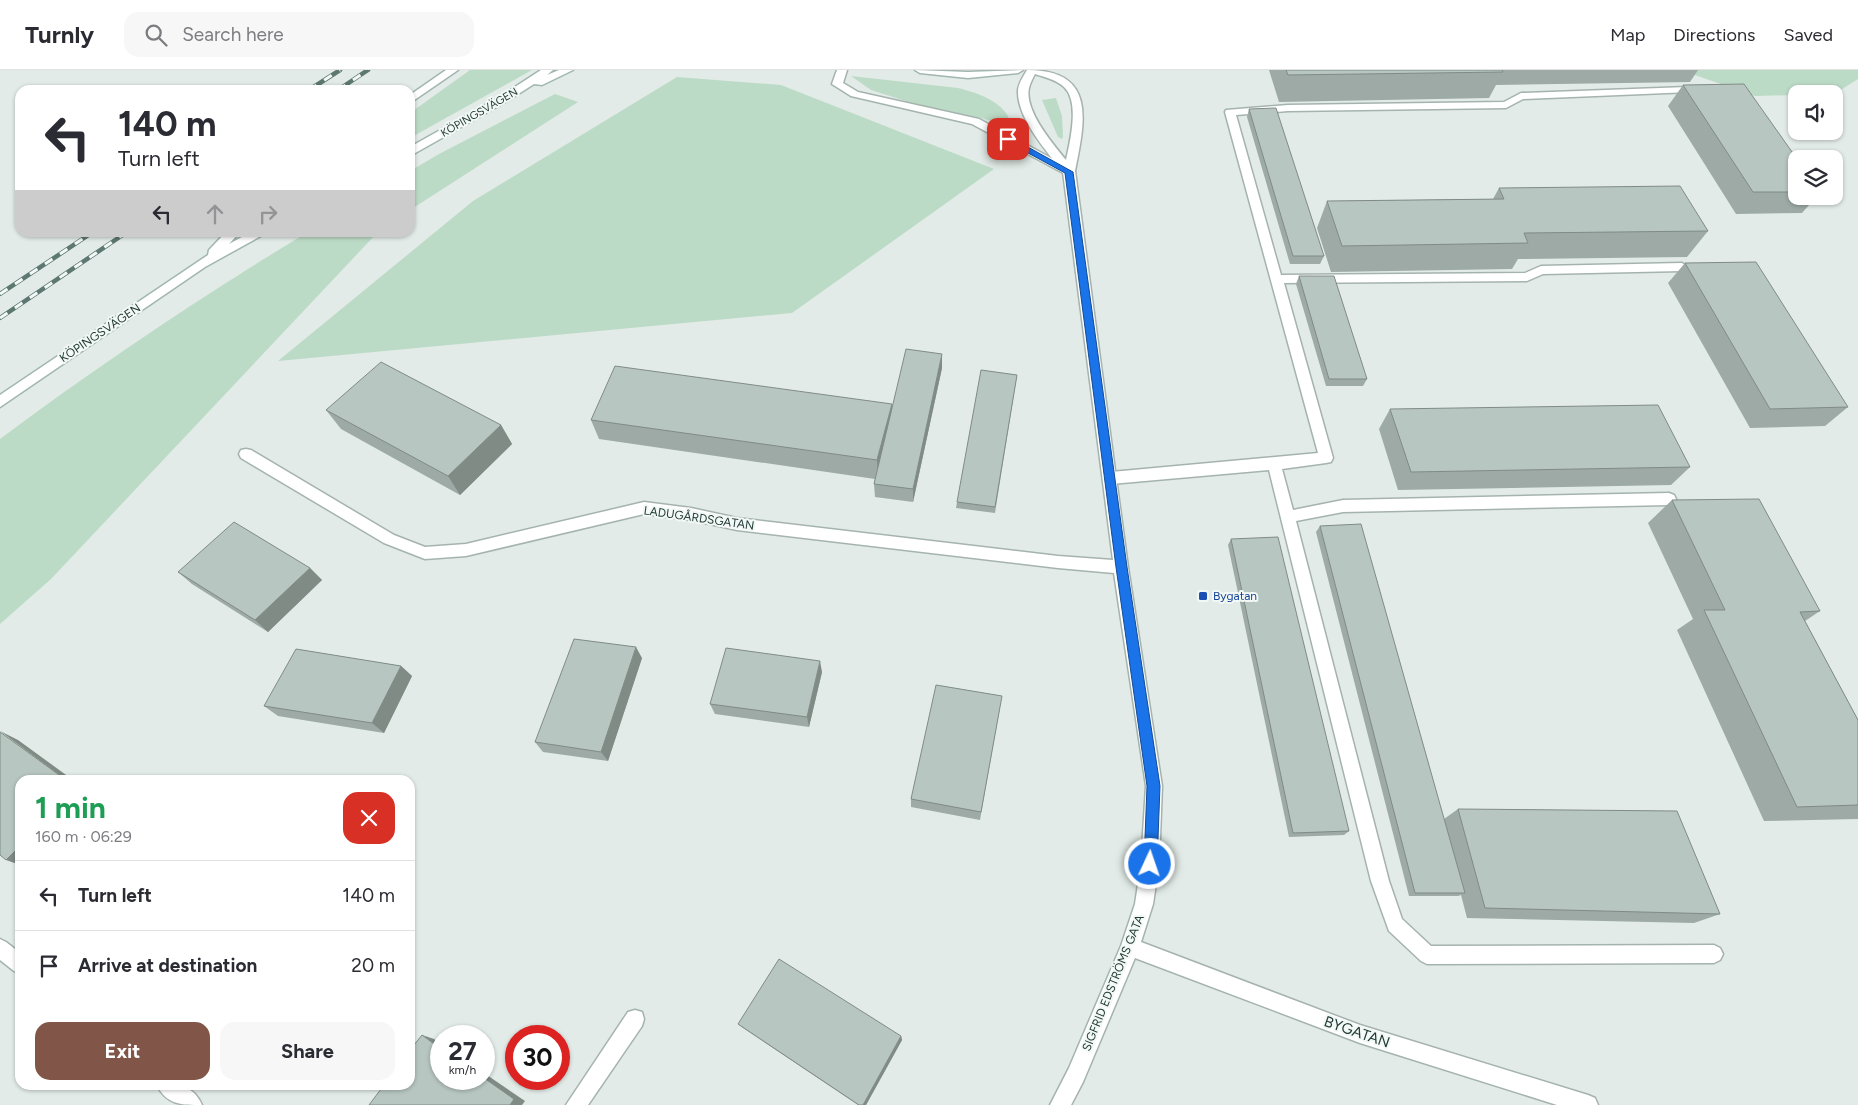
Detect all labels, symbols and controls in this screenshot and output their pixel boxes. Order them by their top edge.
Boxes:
search box [124,12,474,57]
text: Turnly [25,20,94,49]
icon: search [142,21,170,49]
text: Search here [182,23,284,46]
text: Map [1610,24,1645,46]
text: Directions [1673,24,1755,46]
text: Saved [1783,24,1833,46]
street label: KÖPINGSVÄGEN [438,84,520,140]
map controls [1788,85,1843,205]
button: sound [1788,85,1843,140]
text: 140 m [118,103,216,145]
icon: left [35,105,100,170]
pin [987,118,1029,160]
icon: arrive [994,125,1022,153]
text: Turn left [118,145,200,172]
button: layers [1788,150,1843,205]
icon: left [148,200,176,228]
icon: ahead [201,200,229,228]
icon: right [254,200,282,228]
street label: KÖPINGSVÄGEN [57,301,143,365]
street label: LADUGÅRDSGATAN [643,503,755,533]
place label: Bygatan [1213,589,1257,603]
marker: Bygatan [1197,590,1209,602]
text: 1 min [35,789,106,826]
button: close [343,792,395,844]
text: 160 m · 06:29 [35,827,132,846]
position arrow [1123,837,1175,889]
icon: left [35,882,63,910]
text: Turn left [78,884,152,907]
text: 140 m [342,884,395,907]
street label: SIGFRID EDSTRÖMS GATA [1079,913,1147,1053]
icon: arrive [35,952,63,980]
text: Arrive at destination [78,954,257,977]
text: 20 m [351,954,395,977]
street label: BYGATAN [1322,1012,1392,1052]
button: Exit [35,1022,210,1080]
button: Share [220,1022,395,1080]
speed limit sign: 30 [505,1025,570,1090]
text: 27 [448,1036,477,1066]
text: km/h [449,1063,476,1077]

